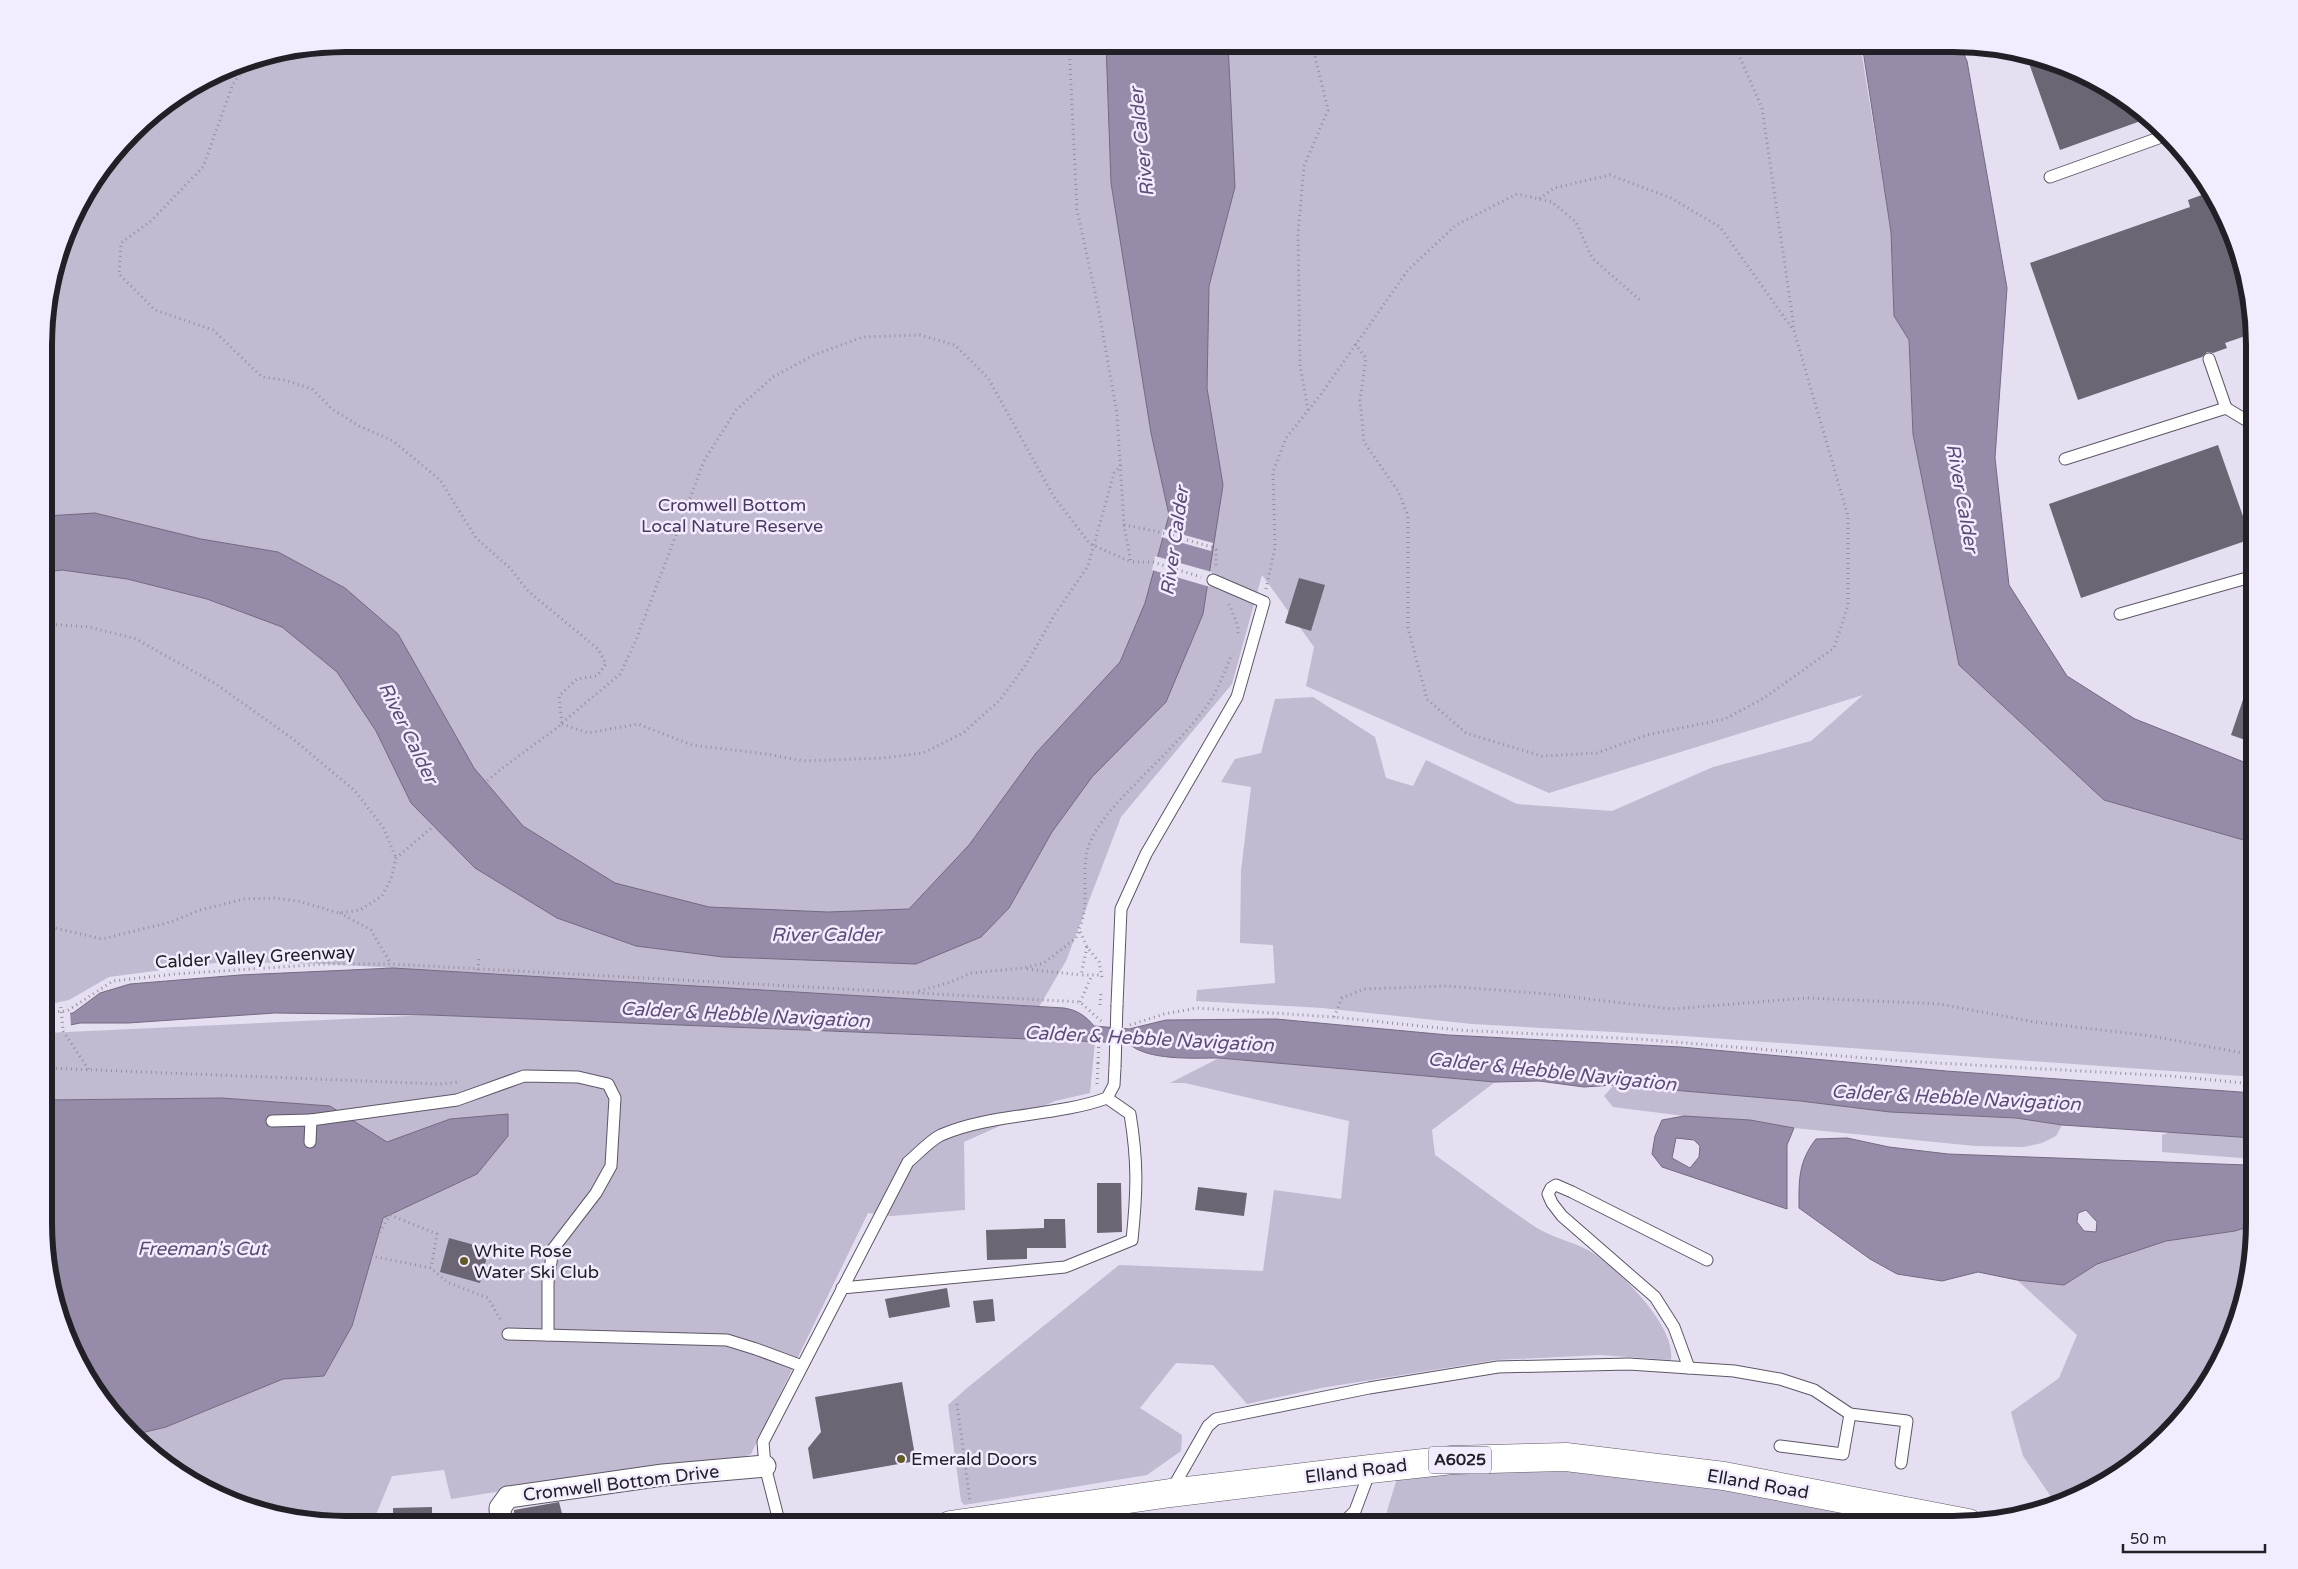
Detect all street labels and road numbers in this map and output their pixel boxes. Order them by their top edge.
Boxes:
street label: Calder Valley Greenway [154,941,356,973]
road number: A6025 [1429,1446,1491,1474]
street label: Elland Road [1304,1454,1408,1488]
street label: Cromwell Bottom Drive [522,1460,720,1506]
street label: Elland Road [1705,1464,1811,1504]

